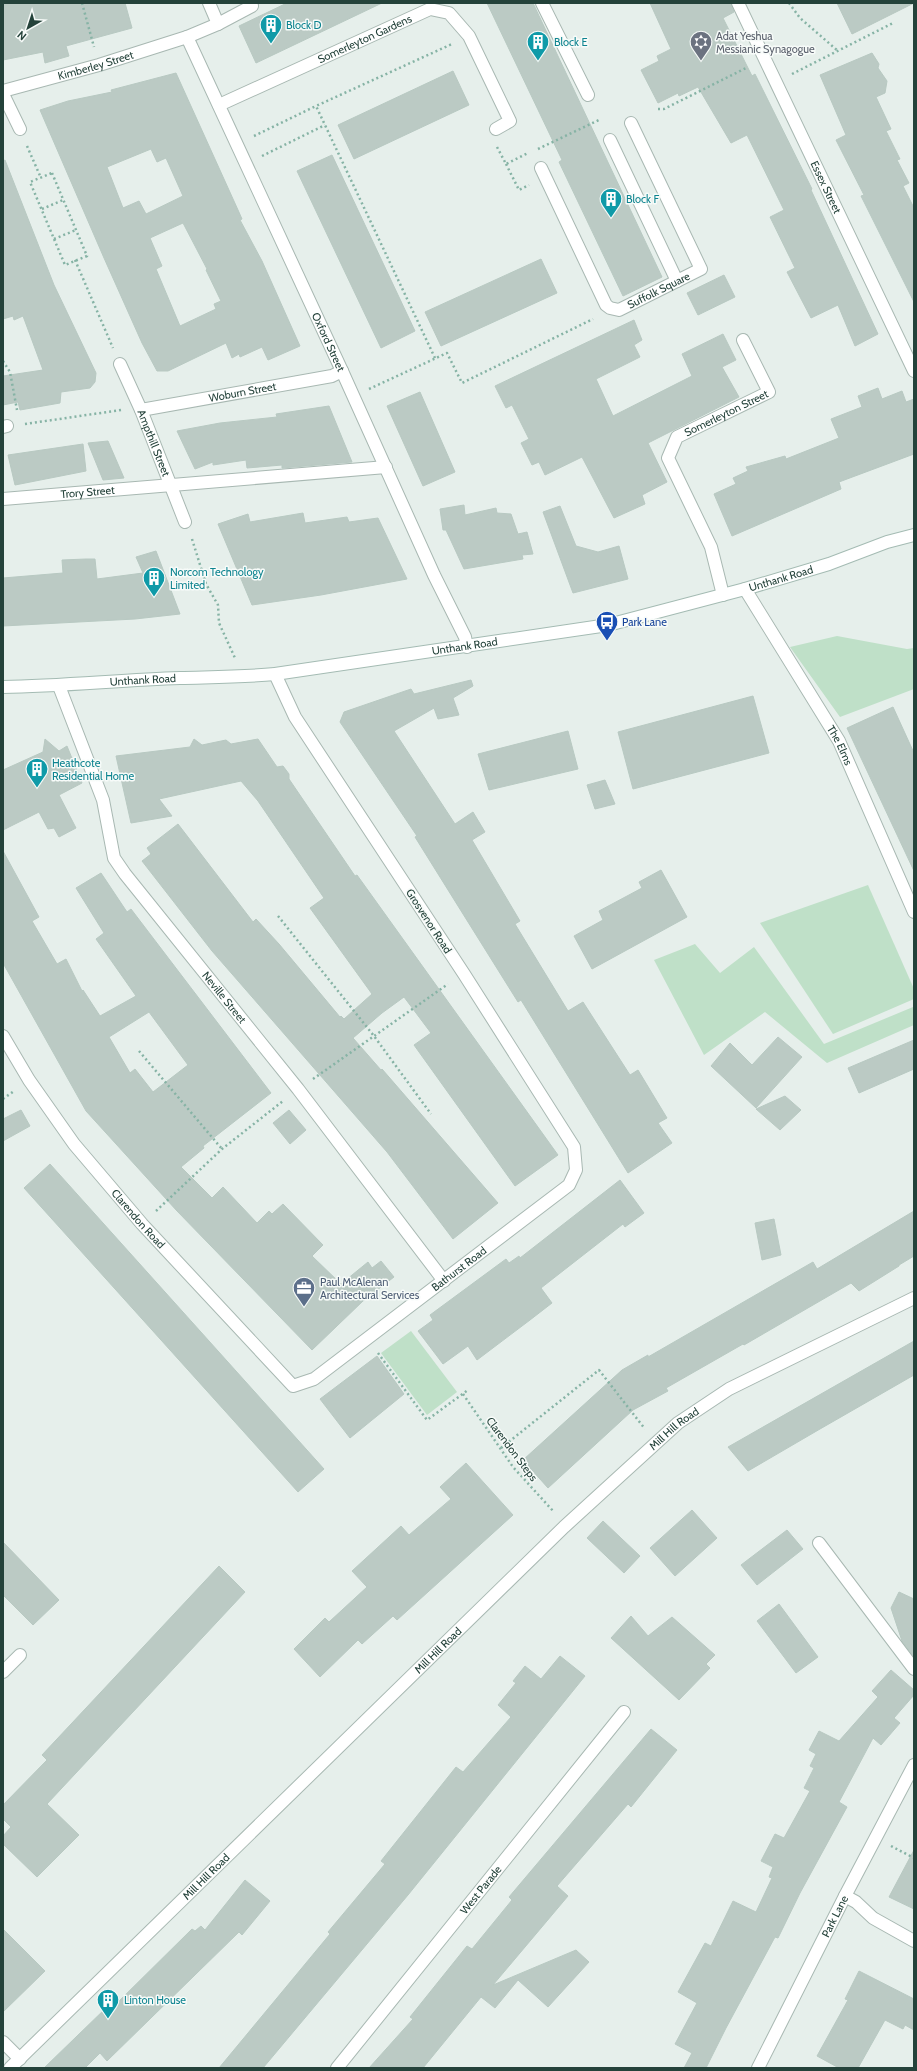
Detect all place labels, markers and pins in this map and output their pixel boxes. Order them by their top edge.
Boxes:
building icon: Block D [258,12,284,45]
place label: Block D [286,18,322,32]
building icon: Block E [525,29,551,62]
synagogue icon: Adat Yeshua Messianic Synagogue [688,29,714,62]
place label: Adat Yeshua Messianic Synagogue [716,29,815,56]
place label: Block E [554,35,588,49]
building icon: Block F [598,186,624,219]
place label: Block F [626,192,659,206]
building icon: Norcom Technology Limited [141,565,167,598]
place label: Norcom Technology Limited [170,565,264,592]
bus stop icon: Park Lane [594,609,620,642]
place label: Park Lane [622,615,667,629]
building icon: Heathcote Residential Home [24,756,50,789]
place label: Heathcote Residential Home [52,756,134,783]
office icon: Paul McAlenan Architectural Services [291,1275,317,1308]
place label: Paul McAlenan Architectural Services [320,1275,420,1302]
building icon: Linton House [95,1987,121,2020]
place label: Linton House [124,1993,186,2007]

